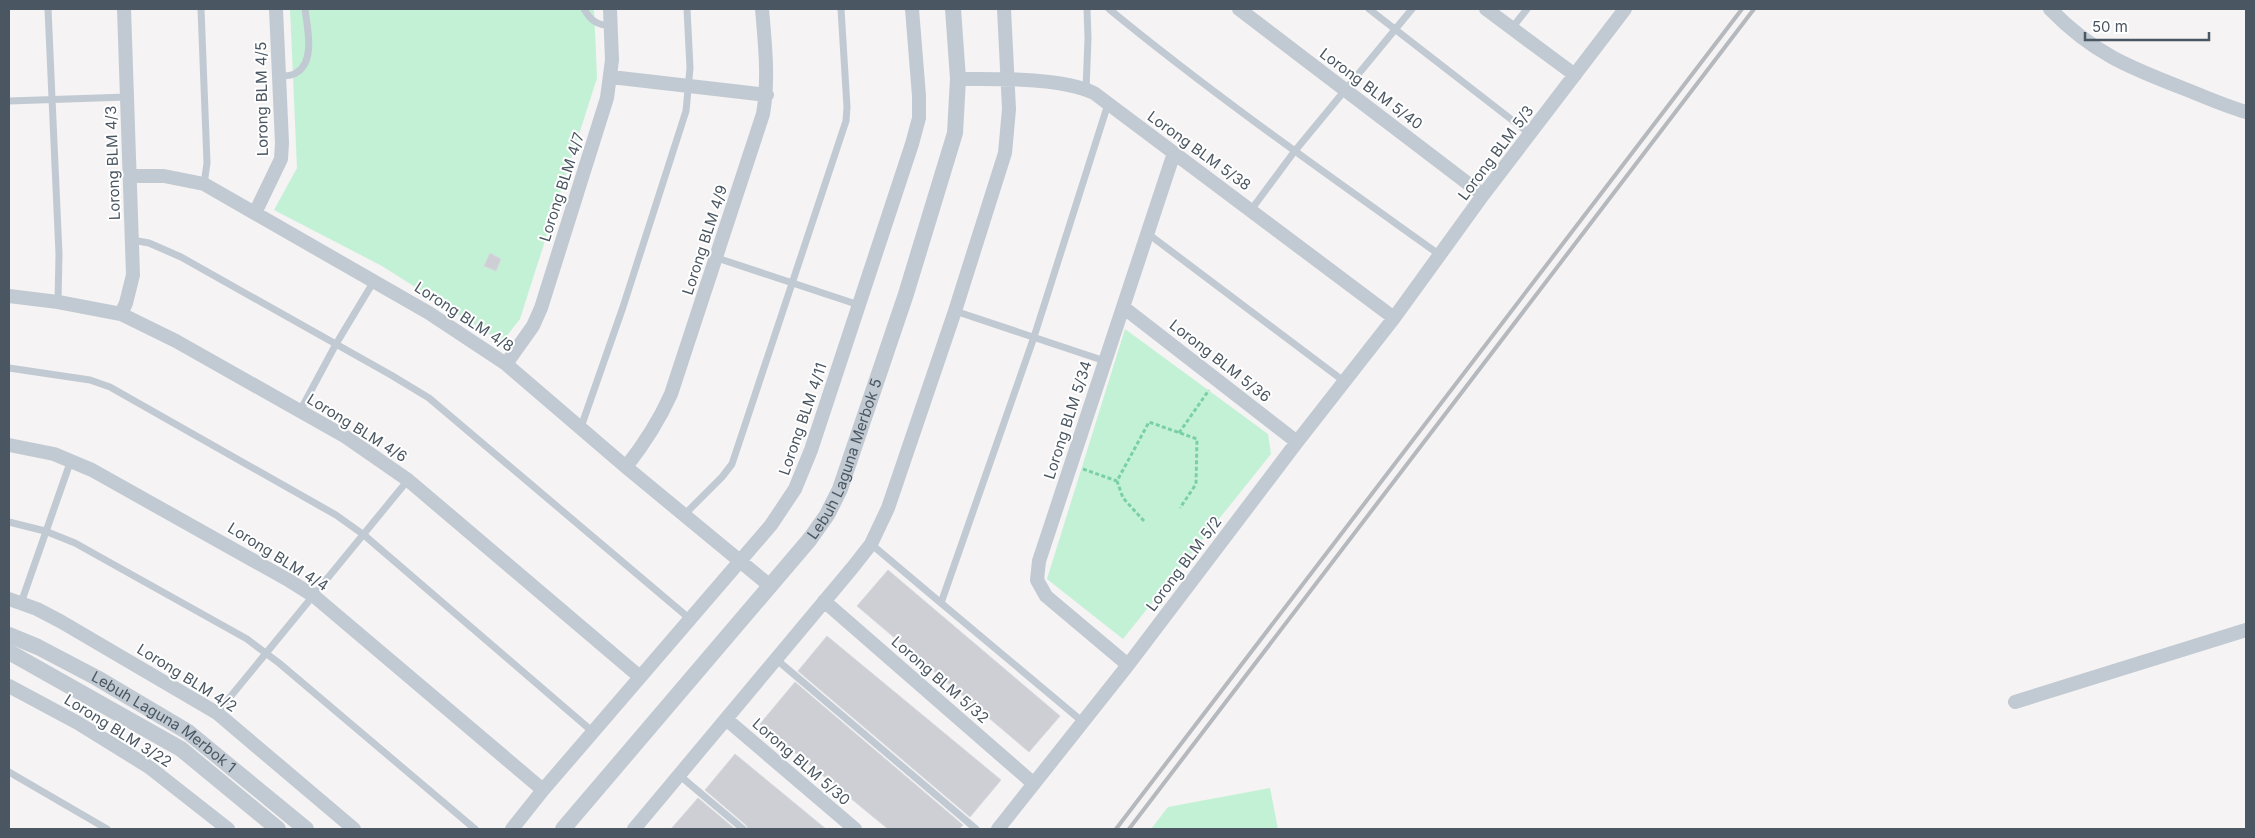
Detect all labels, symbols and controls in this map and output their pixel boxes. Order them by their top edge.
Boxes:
scale bar [2085,10,2209,42]
text: 50 m [2092,17,2128,36]
street label: Lorong BLM 4/5 [251,42,272,156]
street label: Lorong BLM 5/40 [1316,44,1426,133]
street label: Lorong BLM 5/3 [1454,101,1537,204]
street label: Lorong BLM 4/3 [101,105,124,221]
street label: Lorong BLM 5/38 [1144,107,1255,195]
street label: Lorong BLM 4/7 [535,130,588,244]
street label: Lorong BLM 4/9 [678,182,731,297]
street label: Lorong BLM 4/8 [411,277,517,356]
street label: Lorong BLM 5/36 [1166,315,1275,406]
street label: Lorong BLM 5/34 [1039,358,1096,482]
street label: Lorong BLM 4/11 [774,360,831,477]
street label: Lebuh Laguna Merbok 5 [803,376,886,543]
street label: Lorong BLM 4/6 [304,389,411,466]
street label: Lorong BLM 5/2 [1142,513,1225,615]
street label: Lorong BLM 4/4 [224,518,332,595]
street label: Lorong BLM 5/32 [888,632,993,727]
street label: Lorong BLM 4/2 [134,639,241,716]
street label: Lebuh Laguna Merbok 1 [88,667,240,776]
street label: Lorong BLM 3/22 [61,690,176,771]
street label: Lorong BLM 5/30 [749,714,854,809]

